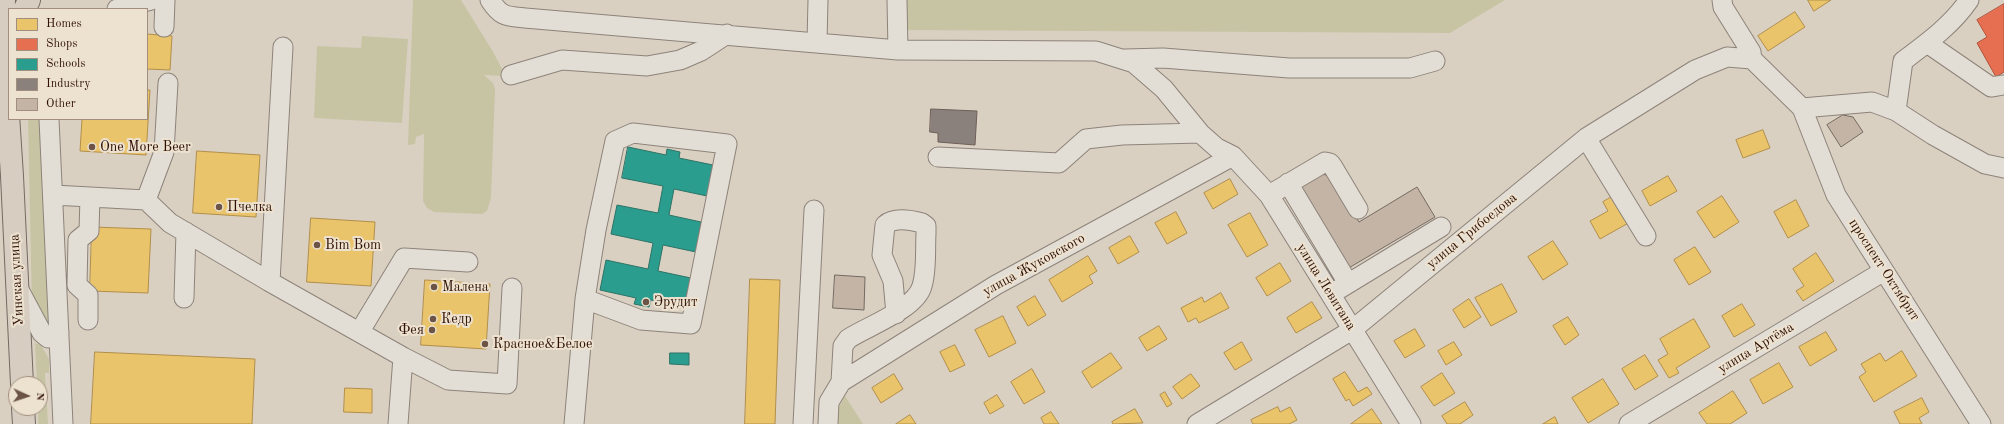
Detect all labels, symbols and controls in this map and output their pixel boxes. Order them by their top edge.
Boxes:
legend [8,8,148,120]
text: Homes [46,18,82,30]
text: Shops [46,38,77,50]
text: Schools [46,58,86,70]
text: Industry [46,78,91,90]
text: Other [46,98,76,110]
place label: One More Beer [100,139,191,155]
marker: One More Beer [87,142,97,152]
street label: улица Грибоедова [1423,189,1521,273]
place label: Пчелка [227,199,272,215]
marker: Пчелка [214,202,224,212]
street label: проспект Октябрят [1845,216,1923,324]
street label: улица Жуковского [980,230,1088,300]
street label: Уинская улица [6,234,28,326]
place label: Bim Bom [325,237,381,253]
marker: Bim Bom [312,240,322,250]
street label: улица Левитана [1293,240,1359,334]
place label: Малена [442,279,489,295]
marker: Малена [429,282,439,292]
place label: Эрудит [654,294,698,310]
marker: Эрудит [641,297,651,307]
place label: Кедр [441,311,472,327]
marker: Кедр [428,314,438,324]
street label: улица Артёма [1715,319,1797,377]
place label: Фея [399,322,424,338]
marker: Фея [427,325,437,335]
place label: Красное&Белое [493,336,592,352]
marker: Красное&Белое [480,339,490,349]
north arrow [8,376,48,416]
text: N [34,392,45,401]

